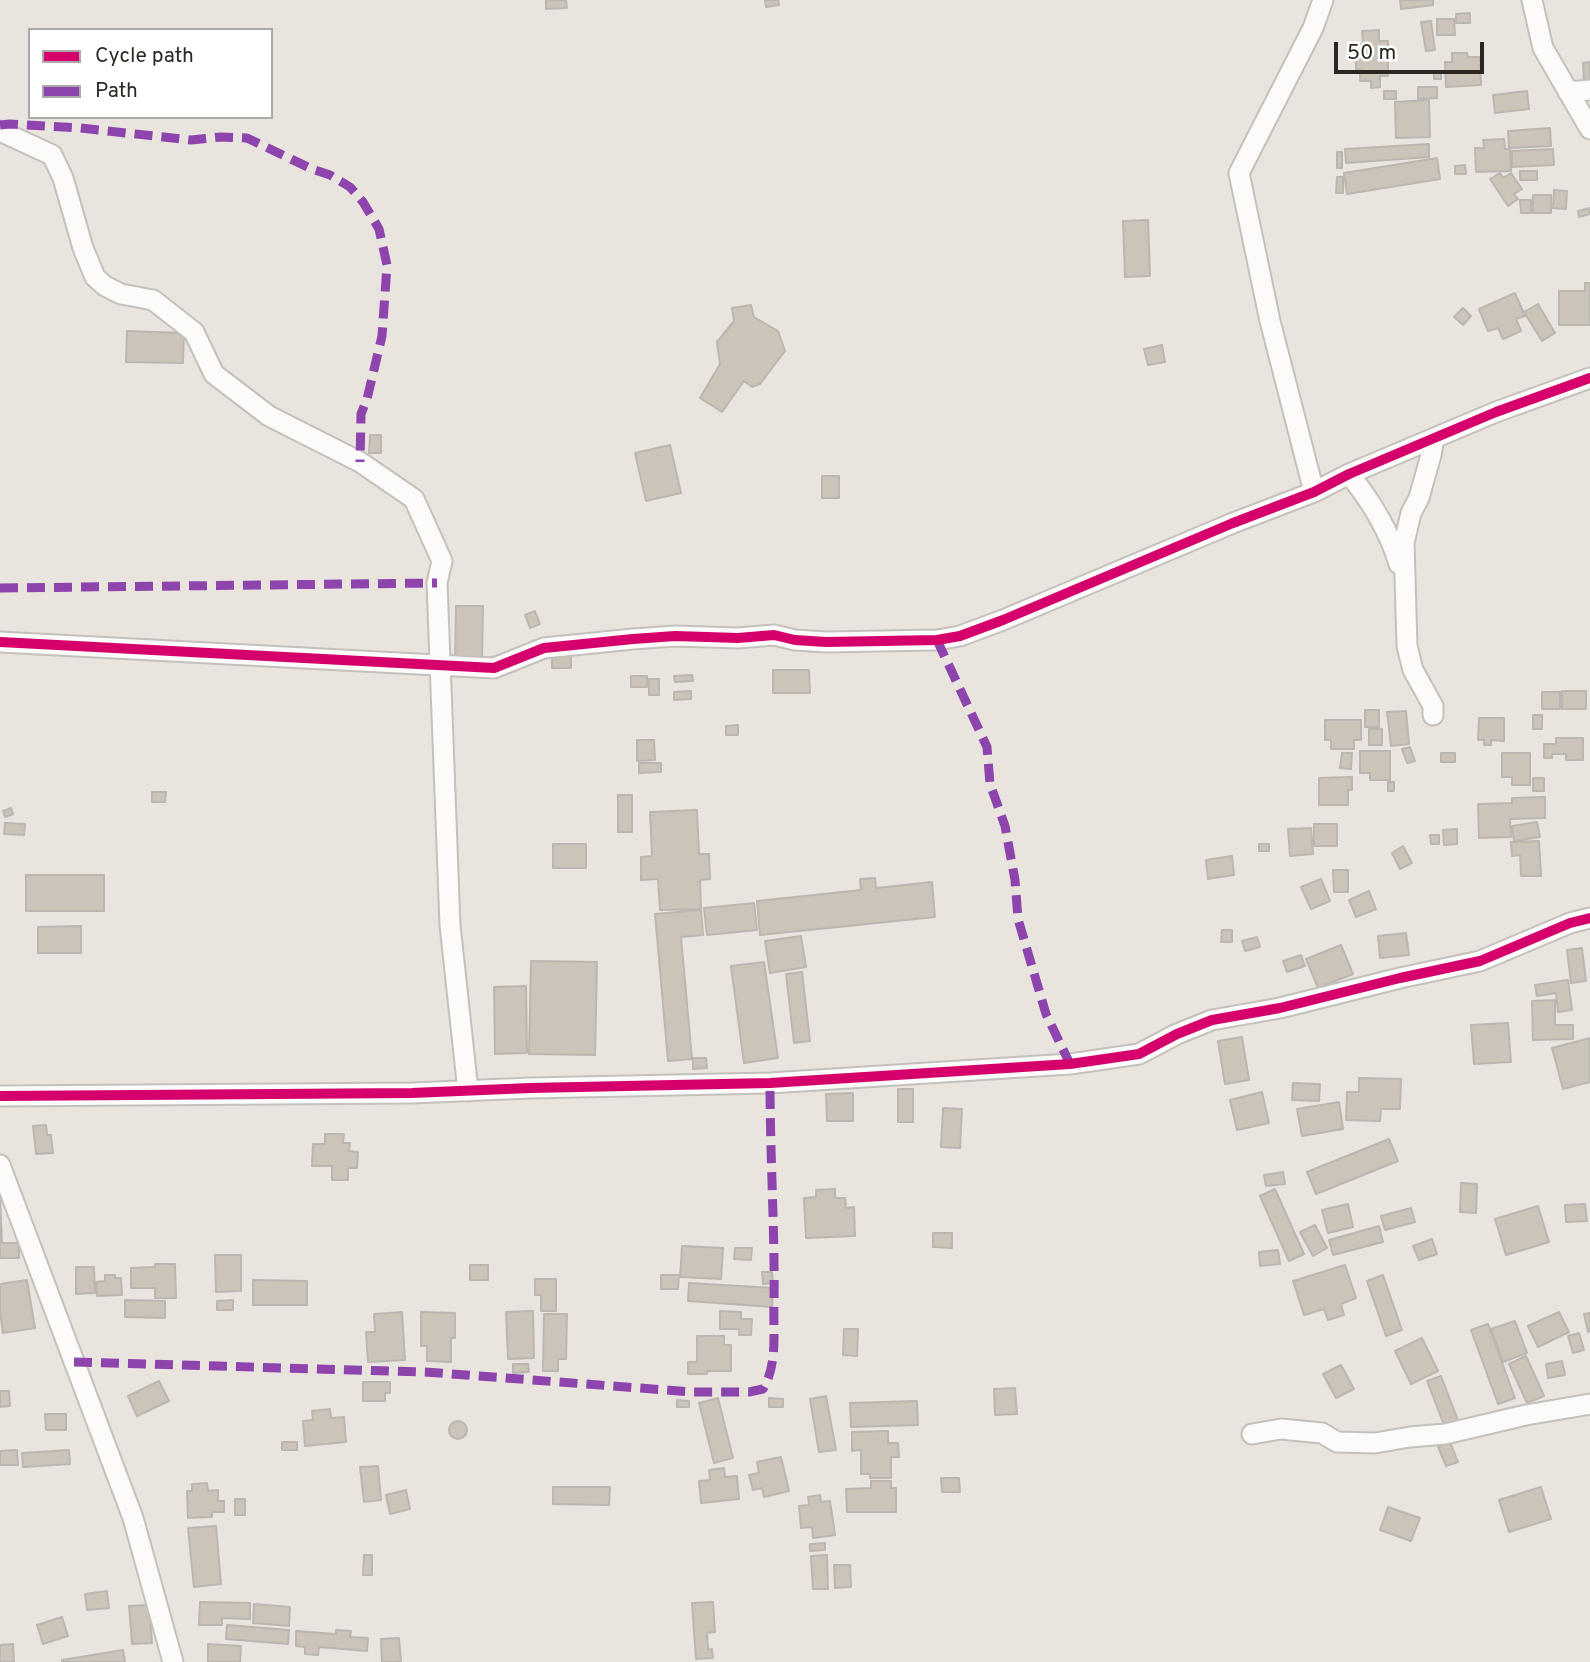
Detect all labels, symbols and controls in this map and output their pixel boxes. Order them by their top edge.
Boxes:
legend [28,28,273,119]
scale bar [1338,28,1488,72]
text: 50 m [1347,40,1396,67]
text: Cycle path [95,43,194,70]
text: Path [95,78,138,105]

